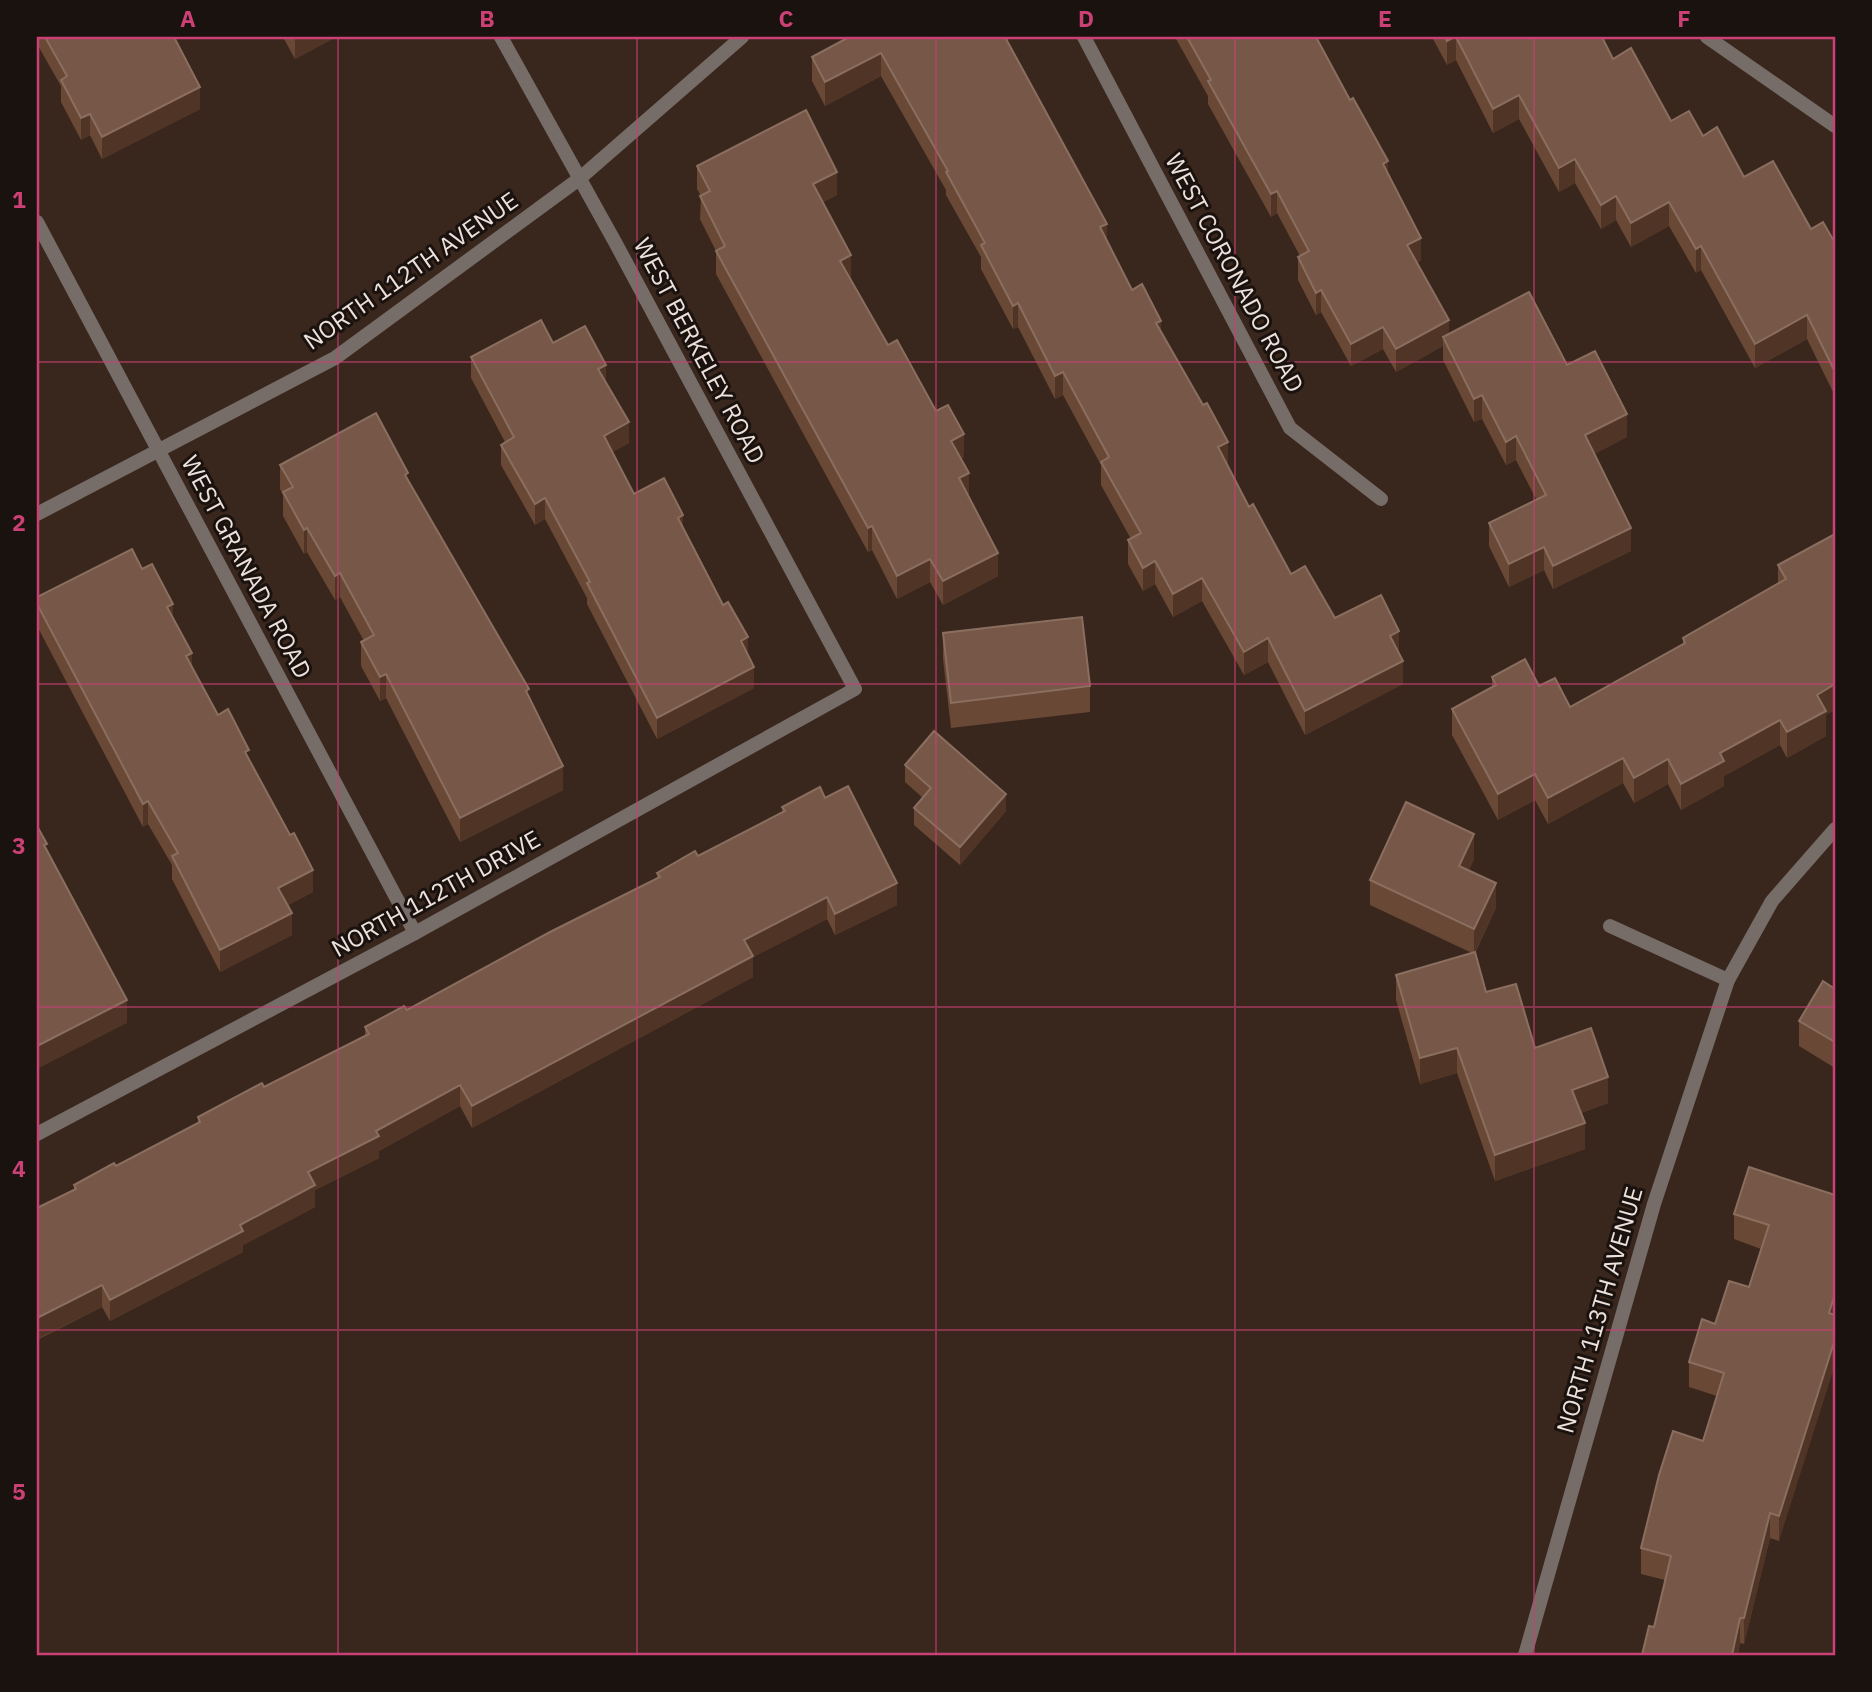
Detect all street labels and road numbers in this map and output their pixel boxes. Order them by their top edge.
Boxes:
street label: WEST CORONADO ROAD [1158,147,1312,398]
street label: NORTH 112TH AVENUE [297,184,524,356]
street label: WEST BERKELEY ROAD [627,232,773,469]
street label: WEST GRANADA ROAD [174,449,319,684]
street label: NORTH 112TH DRIVE [325,822,546,964]
street label: NORTH 113TH AVENUE [1549,1183,1650,1437]

